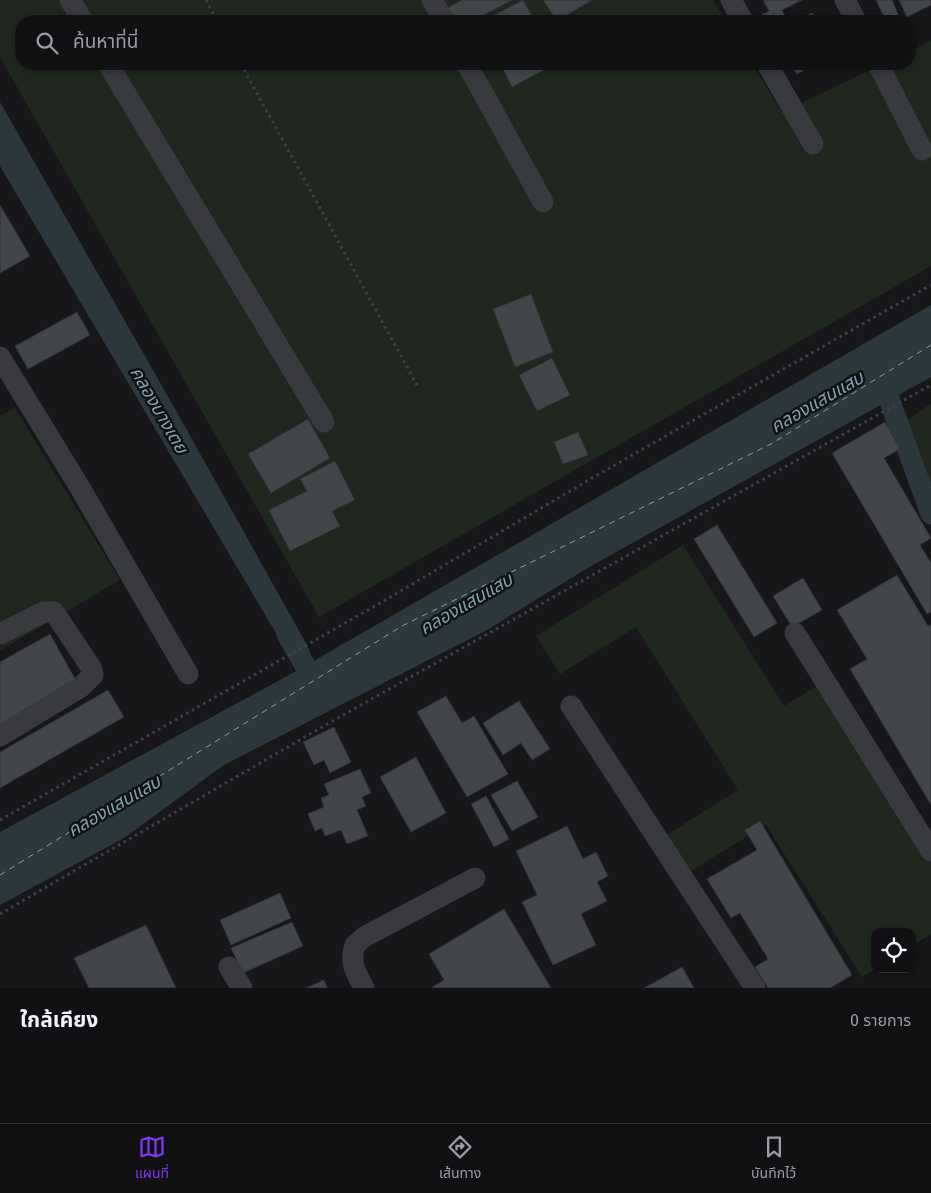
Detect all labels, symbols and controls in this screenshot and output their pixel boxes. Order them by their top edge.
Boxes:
search box [15,15,916,70]
icon: search [33,29,61,57]
text: ค้นหาที่นี่ [73,30,138,53]
water label: คลองบางเตย [125,363,193,458]
water label: คลองแสนแสบ [767,366,868,438]
water label: คลองแสนแสบ [416,568,517,640]
water label: คลองแสนแสบ [64,770,165,842]
map controls [871,928,916,973]
button: locate [871,928,916,973]
text: ใกล้เคียง [20,1007,98,1033]
text: 0 รายการ [850,1011,911,1030]
tab: แผนที่ [135,1133,169,1184]
tab: เส้นทาง [439,1133,481,1184]
tab: บันทึกไว้ [751,1133,796,1184]

